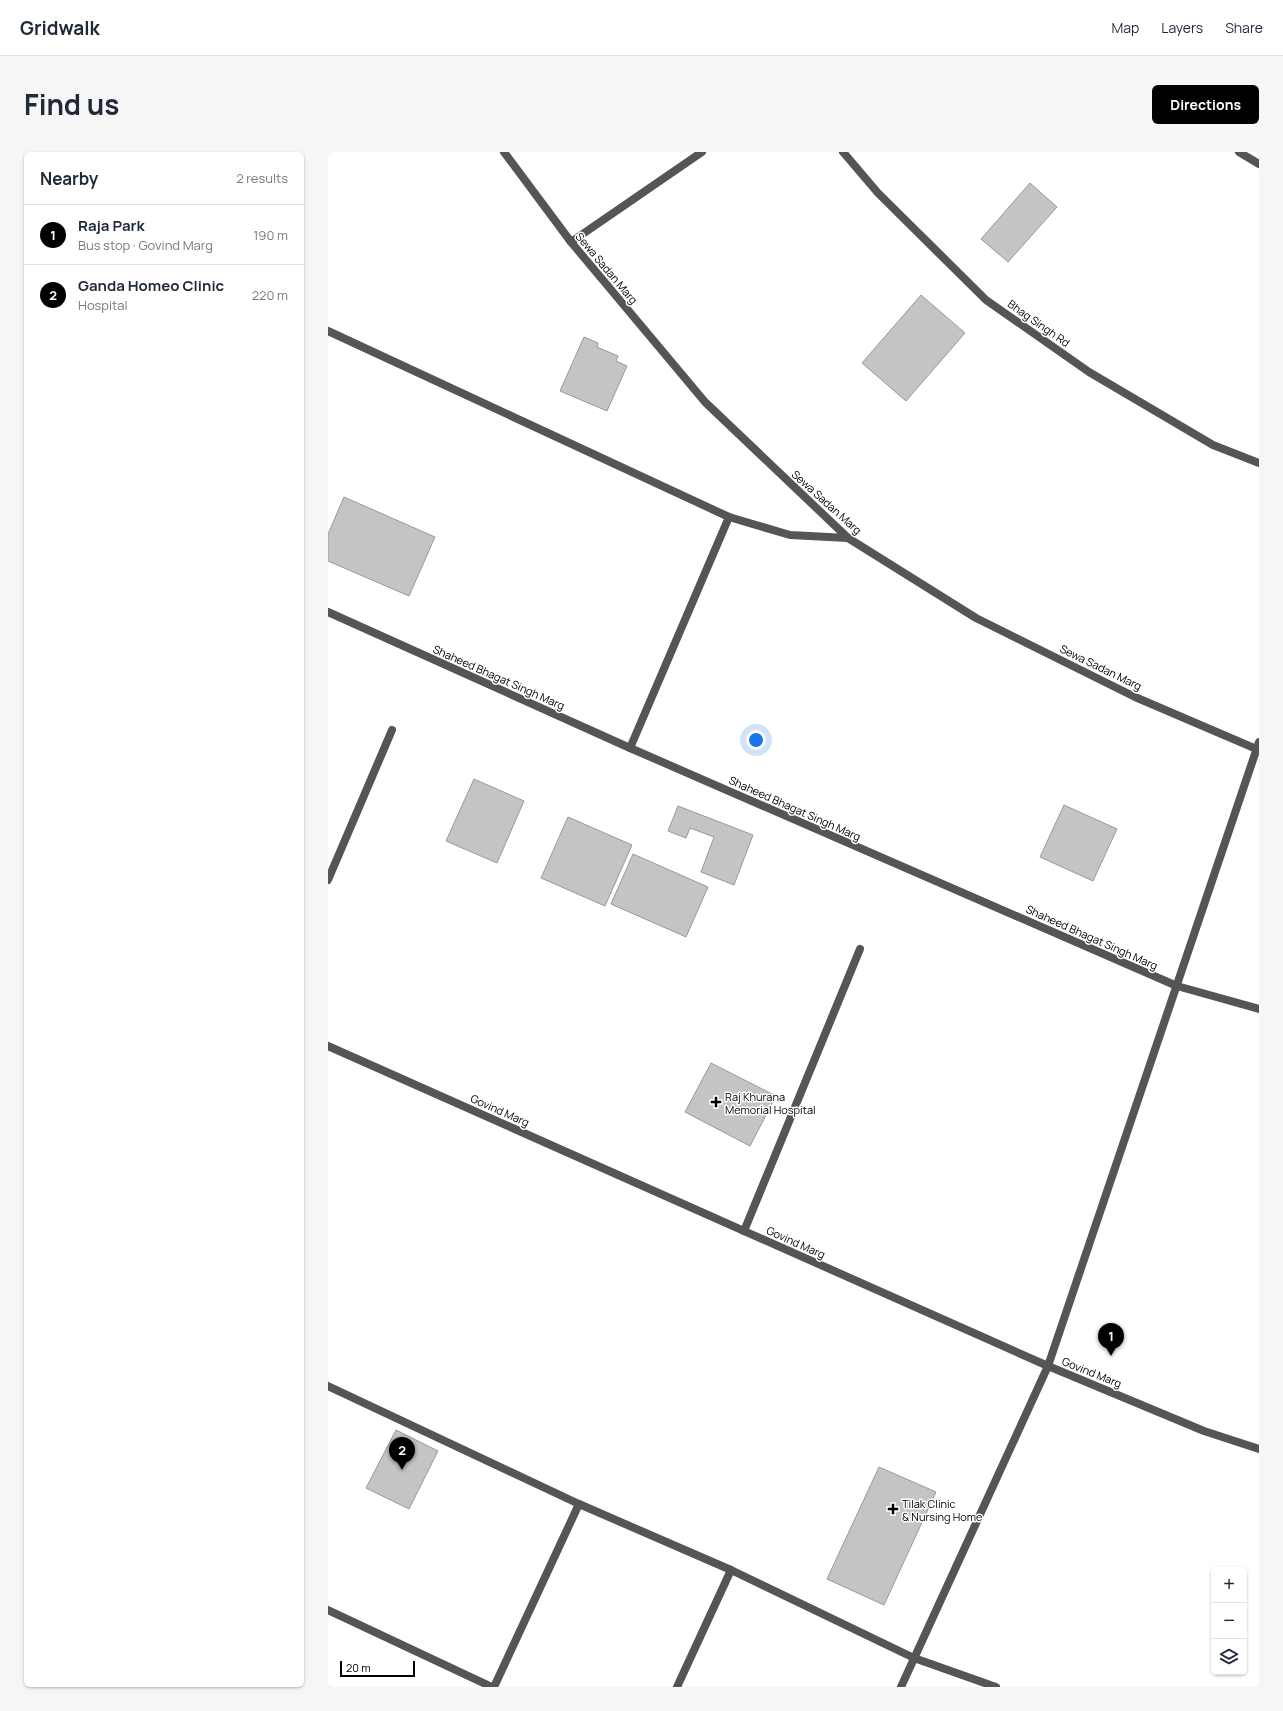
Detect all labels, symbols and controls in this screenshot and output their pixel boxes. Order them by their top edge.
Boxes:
text: Gridwalk [20,15,100,41]
text: Map [1111,18,1139,37]
text: Layers [1161,18,1203,37]
text: Share [1225,18,1263,37]
text: Find us [24,85,119,123]
button: Directions [1152,85,1259,124]
text: Nearby [40,167,98,190]
text: 2 results [236,169,288,187]
text: Raja Park [78,215,145,236]
text: 1 [50,226,56,244]
text: 190 m [253,226,288,244]
street label: Sewa Sadan Marg [573,229,641,307]
text: Bus stop · Govind Marg [78,236,213,254]
text: Ganda Homeo Clinic [78,275,224,296]
text: 2 [49,286,57,304]
text: 220 m [252,286,288,304]
text: Hospital [78,296,128,314]
street label: Bhag Singh Rd [1005,296,1073,350]
street label: Sewa Sadan Marg [789,467,865,537]
street label: Shaheed Bhagat Singh Marg [431,641,567,713]
street label: Sewa Sadan Marg [1058,641,1144,693]
your location [746,730,766,750]
street label: Shaheed Bhagat Singh Marg [727,772,863,844]
street label: Shaheed Bhagat Singh Marg [1024,901,1160,973]
place label: Raj Khurana Memorial Hospital [725,1089,816,1117]
street label: Govind Marg [468,1090,532,1130]
marker: Raj Khurana Memorial Hospital [710,1096,722,1108]
street label: Govind Marg [764,1222,828,1262]
pin: 1 [1098,1323,1124,1356]
street label: Govind Marg [1060,1353,1124,1391]
pin: 2 [389,1437,415,1470]
place label: Tilak Clinic & Nursing Home [902,1496,983,1524]
marker: Tilak Clinic & Nursing Home [887,1503,899,1515]
map controls [1211,1567,1247,1675]
button: + [1211,1567,1247,1603]
button: − [1211,1603,1247,1639]
button: layers [1211,1639,1247,1675]
scale bar [340,1659,415,1678]
text: 20 m [346,1660,371,1675]

